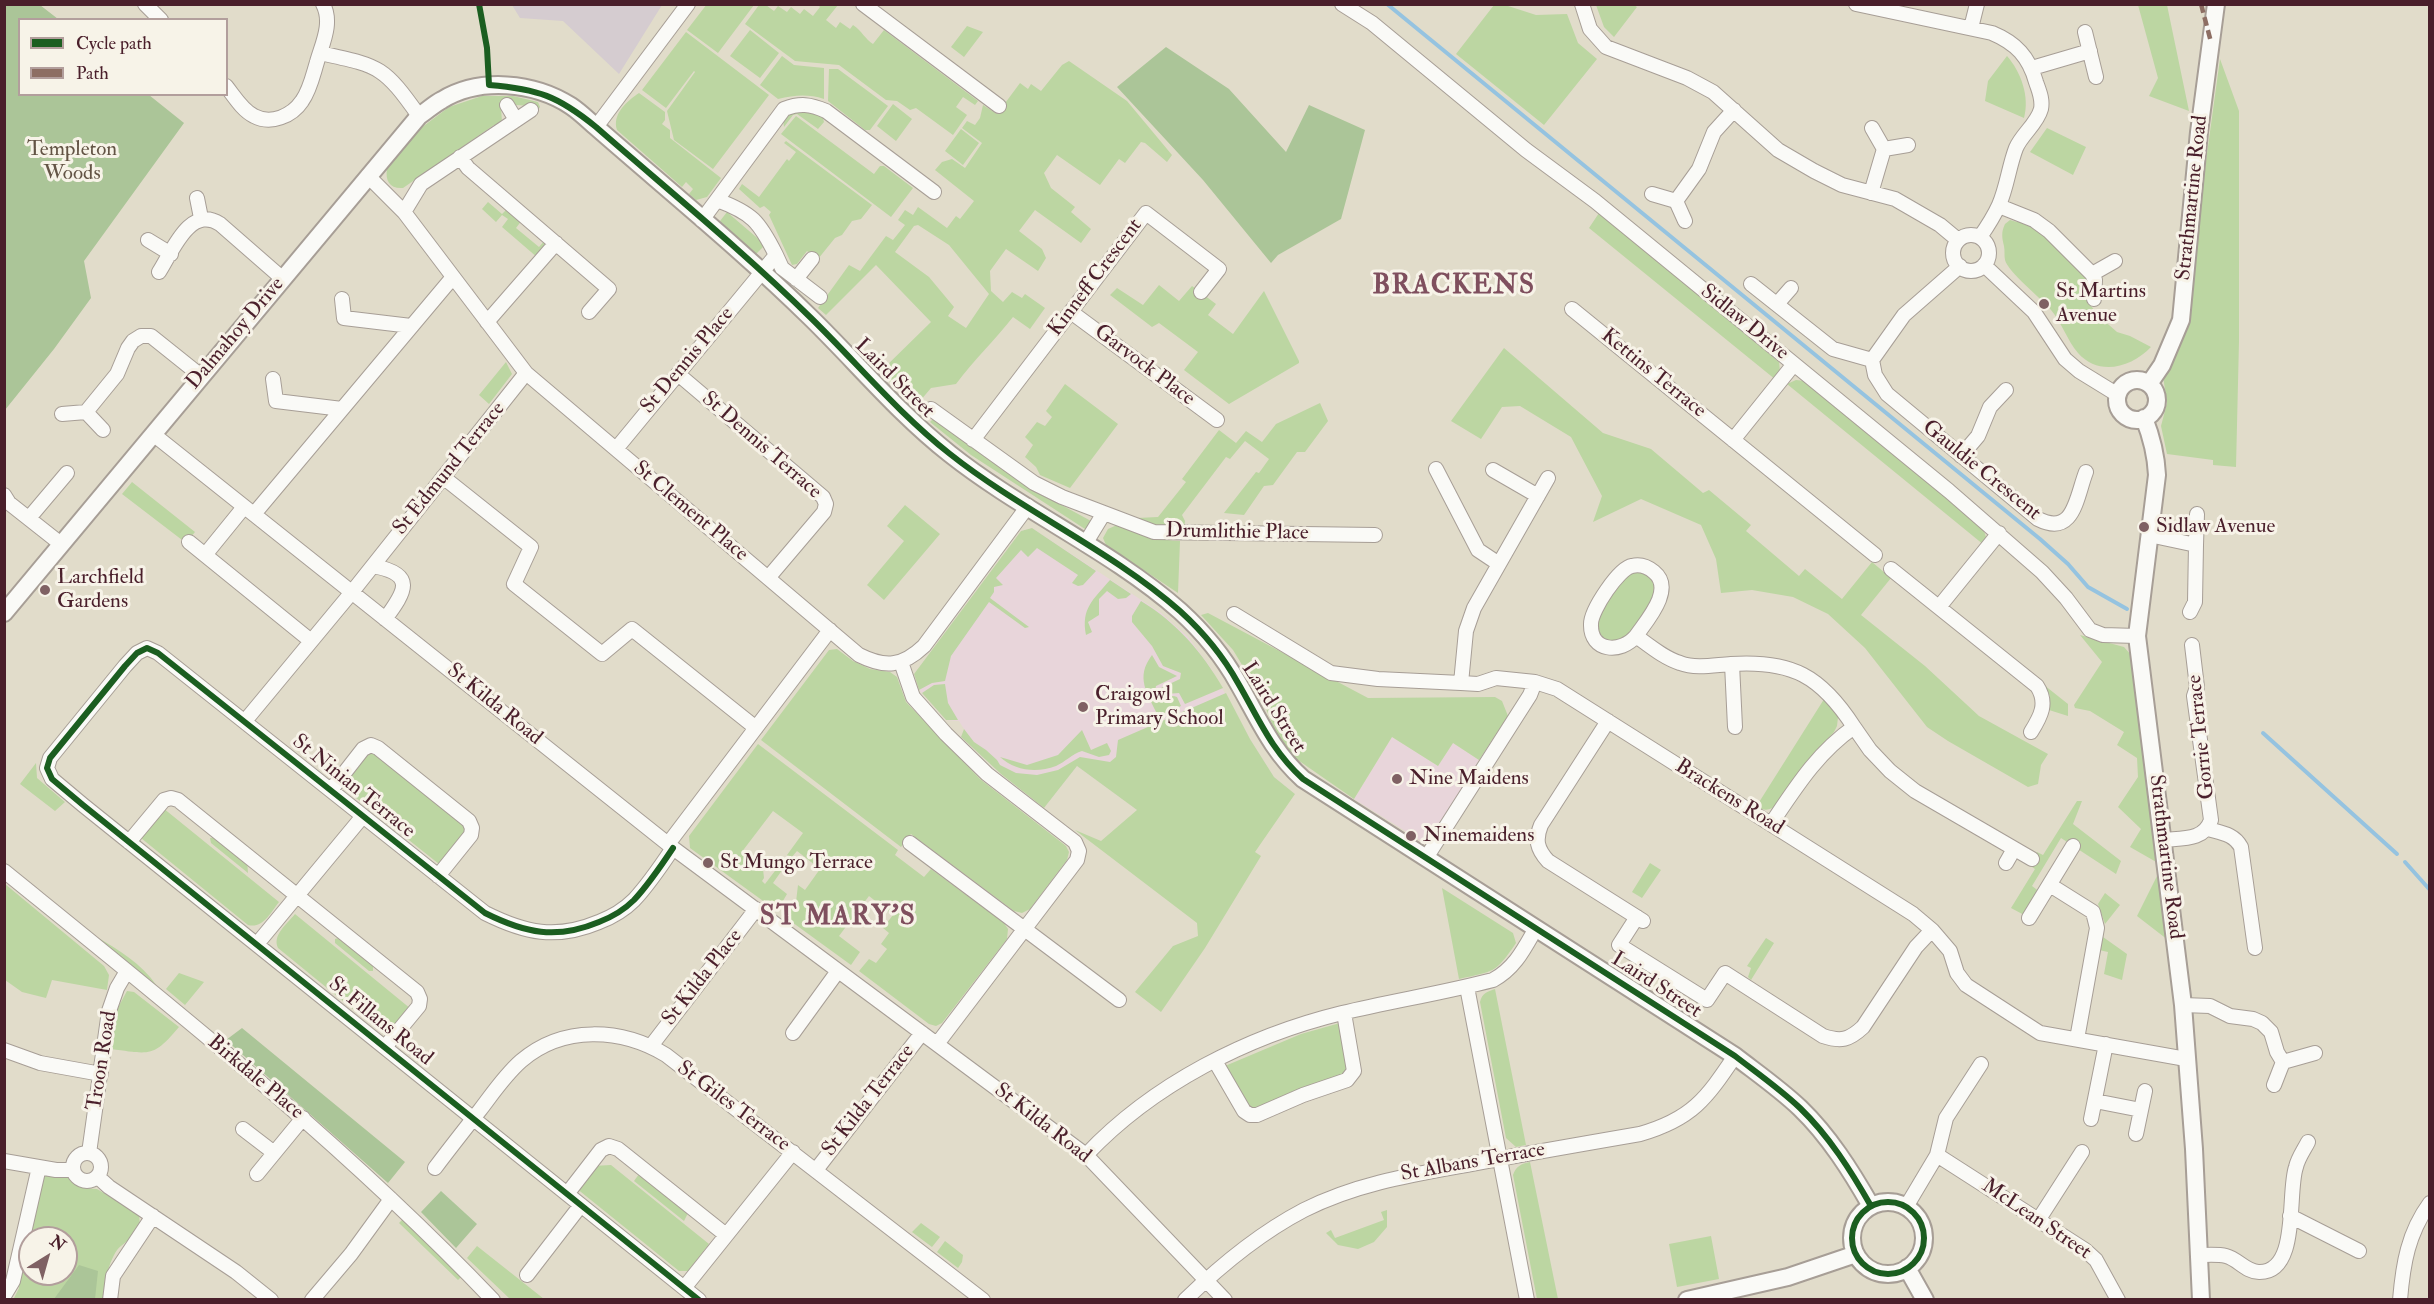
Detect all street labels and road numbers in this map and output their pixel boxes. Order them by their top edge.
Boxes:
street label: Strathmartine Road [2172,114,2214,282]
street label: Kinneff Crescent [1044,214,1148,342]
street label: Dalmahoy Drive [182,273,290,395]
street label: Sidlaw Drive [1695,280,1793,366]
street label: St Dennis Place [636,303,740,419]
street label: Garvock Place [1089,320,1199,412]
street label: Kettins Terrace [1595,324,1711,424]
street label: Laird Street [849,334,939,424]
street label: St Dennis Terrace [696,387,826,505]
street label: St Edmund Terrace [389,397,511,541]
street label: Gauldie Crescent [1917,416,2045,526]
street label: St Clement Place [627,456,753,568]
street label: Drumlithie Place [1165,519,1309,547]
street label: Laird Street [1235,658,1311,758]
street label: St Kilda Road [441,659,547,751]
street label: Gorrie Terrace [2183,673,2221,801]
street label: St Ninian Terrace [287,730,419,844]
street label: Brackens Road [1670,755,1788,841]
street label: Strathmartine Road [2142,773,2188,941]
street label: St Kilda Place [658,925,748,1031]
street label: Laird Street [1606,948,1706,1024]
street label: St Fillans Road [323,972,437,1072]
street label: Troon Road [83,1009,123,1113]
street label: Birkdale Place [202,1031,308,1125]
street label: St Kilda Terrace [817,1040,921,1162]
street label: St Giles Terrace [671,1056,795,1158]
street label: St Kilda Road [989,1078,1095,1170]
street label: St Albans Terrace [1399,1138,1547,1188]
street label: McLean Street [1976,1174,2096,1266]

